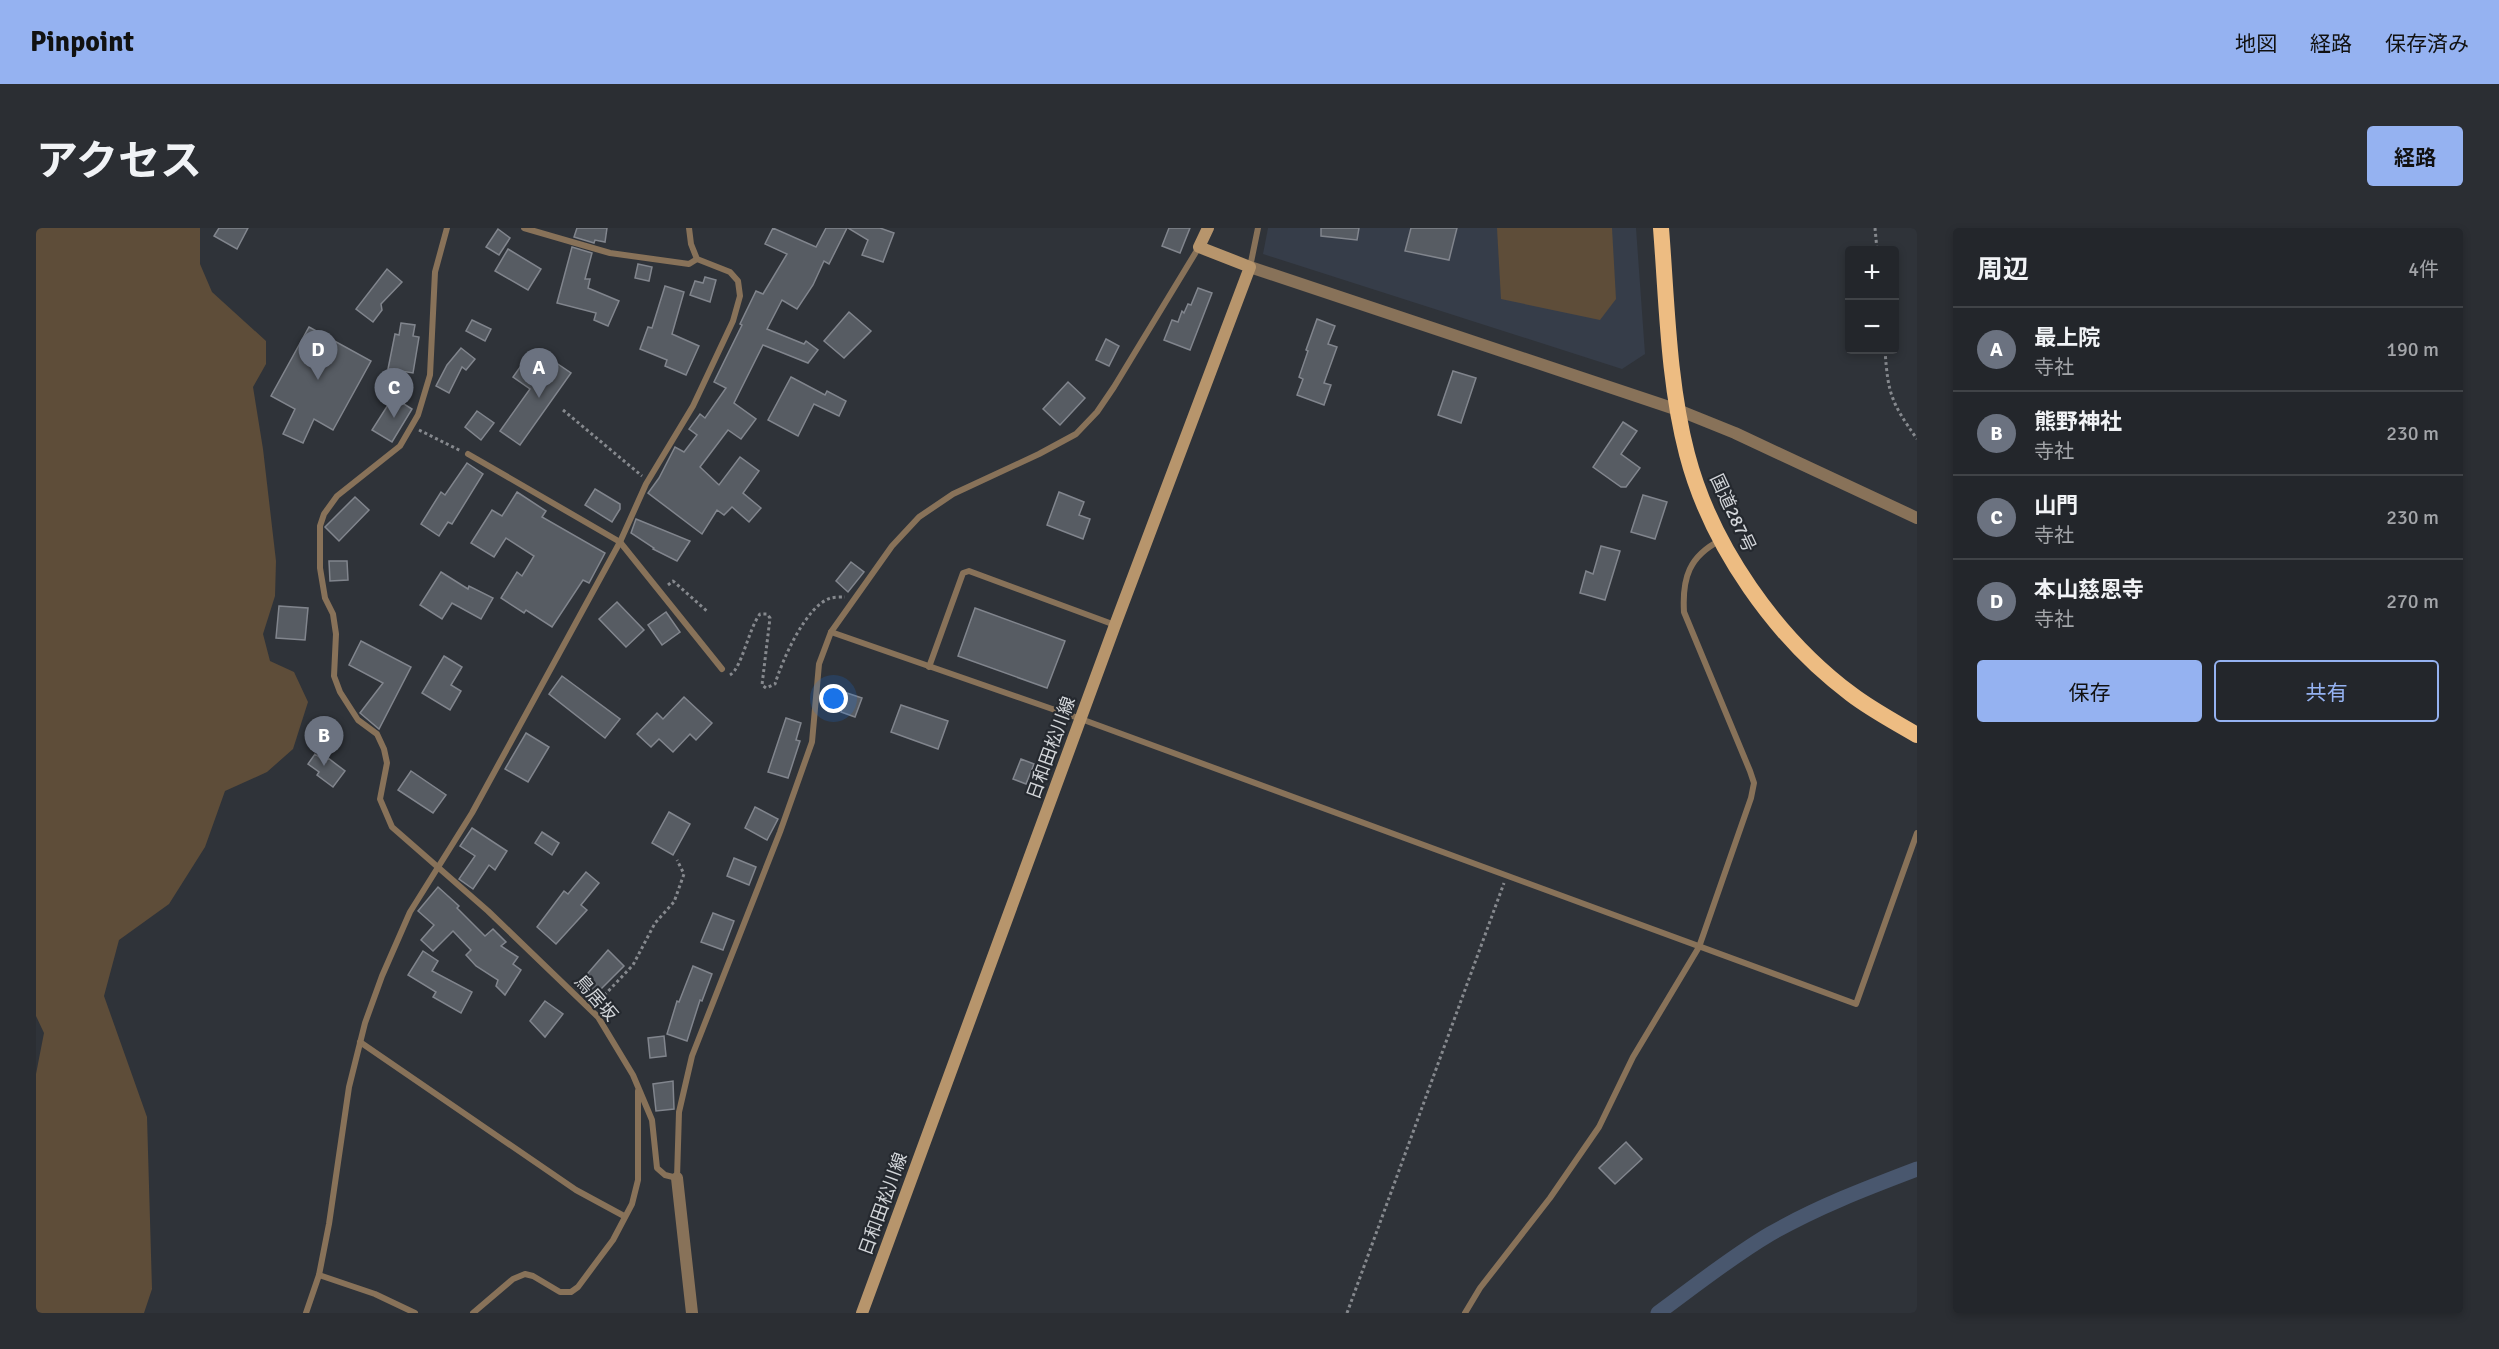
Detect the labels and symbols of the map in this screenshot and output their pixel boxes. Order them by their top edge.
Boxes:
pin: D [298,330,338,380]
pin: A [520,348,558,398]
pin: C [374,368,414,418]
street label: 国道287号 [1705,471,1761,555]
your location [819,684,848,713]
street label: 日和田松川線 [1022,693,1080,803]
pin: B [304,716,344,766]
street label: 鳥居坂 [570,970,622,1026]
street label: 日和田松川線 [854,1149,912,1259]

